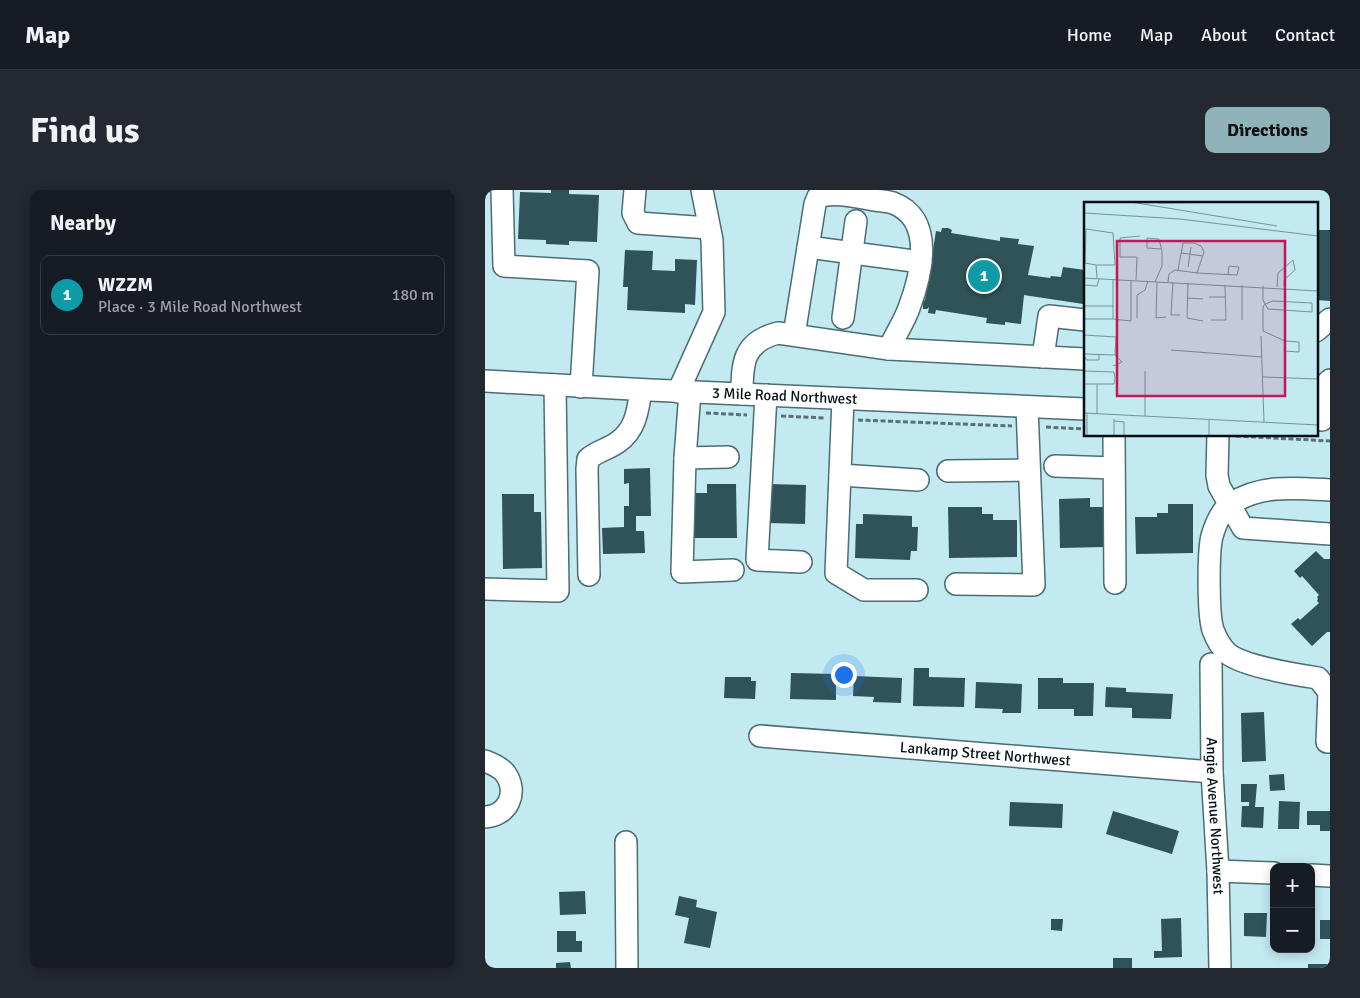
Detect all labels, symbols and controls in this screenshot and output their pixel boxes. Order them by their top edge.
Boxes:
text: Map [25,20,70,50]
text: Home [1067,24,1112,46]
text: Map [1140,24,1173,46]
text: About [1201,24,1247,46]
text: Contact [1275,24,1335,46]
button: Directions [1205,107,1330,153]
text: Find us [30,109,140,152]
inset map [1084,202,1317,436]
text: Nearby [50,210,116,236]
pin: 1 [968,257,1000,295]
text: WZZM [98,273,153,297]
text: 1 [63,285,71,305]
text: 180 m [392,285,434,305]
text: Place · 3 Mile Road Northwest [98,297,302,317]
street label: 3 Mile Road Northwest [712,384,858,408]
your location [831,662,857,688]
street label: Angie Avenue Northwest [1203,737,1227,895]
street label: Lankamp Street Northwest [899,738,1071,770]
map controls [1270,863,1315,953]
button: + [1270,863,1315,908]
button: − [1270,908,1315,953]

